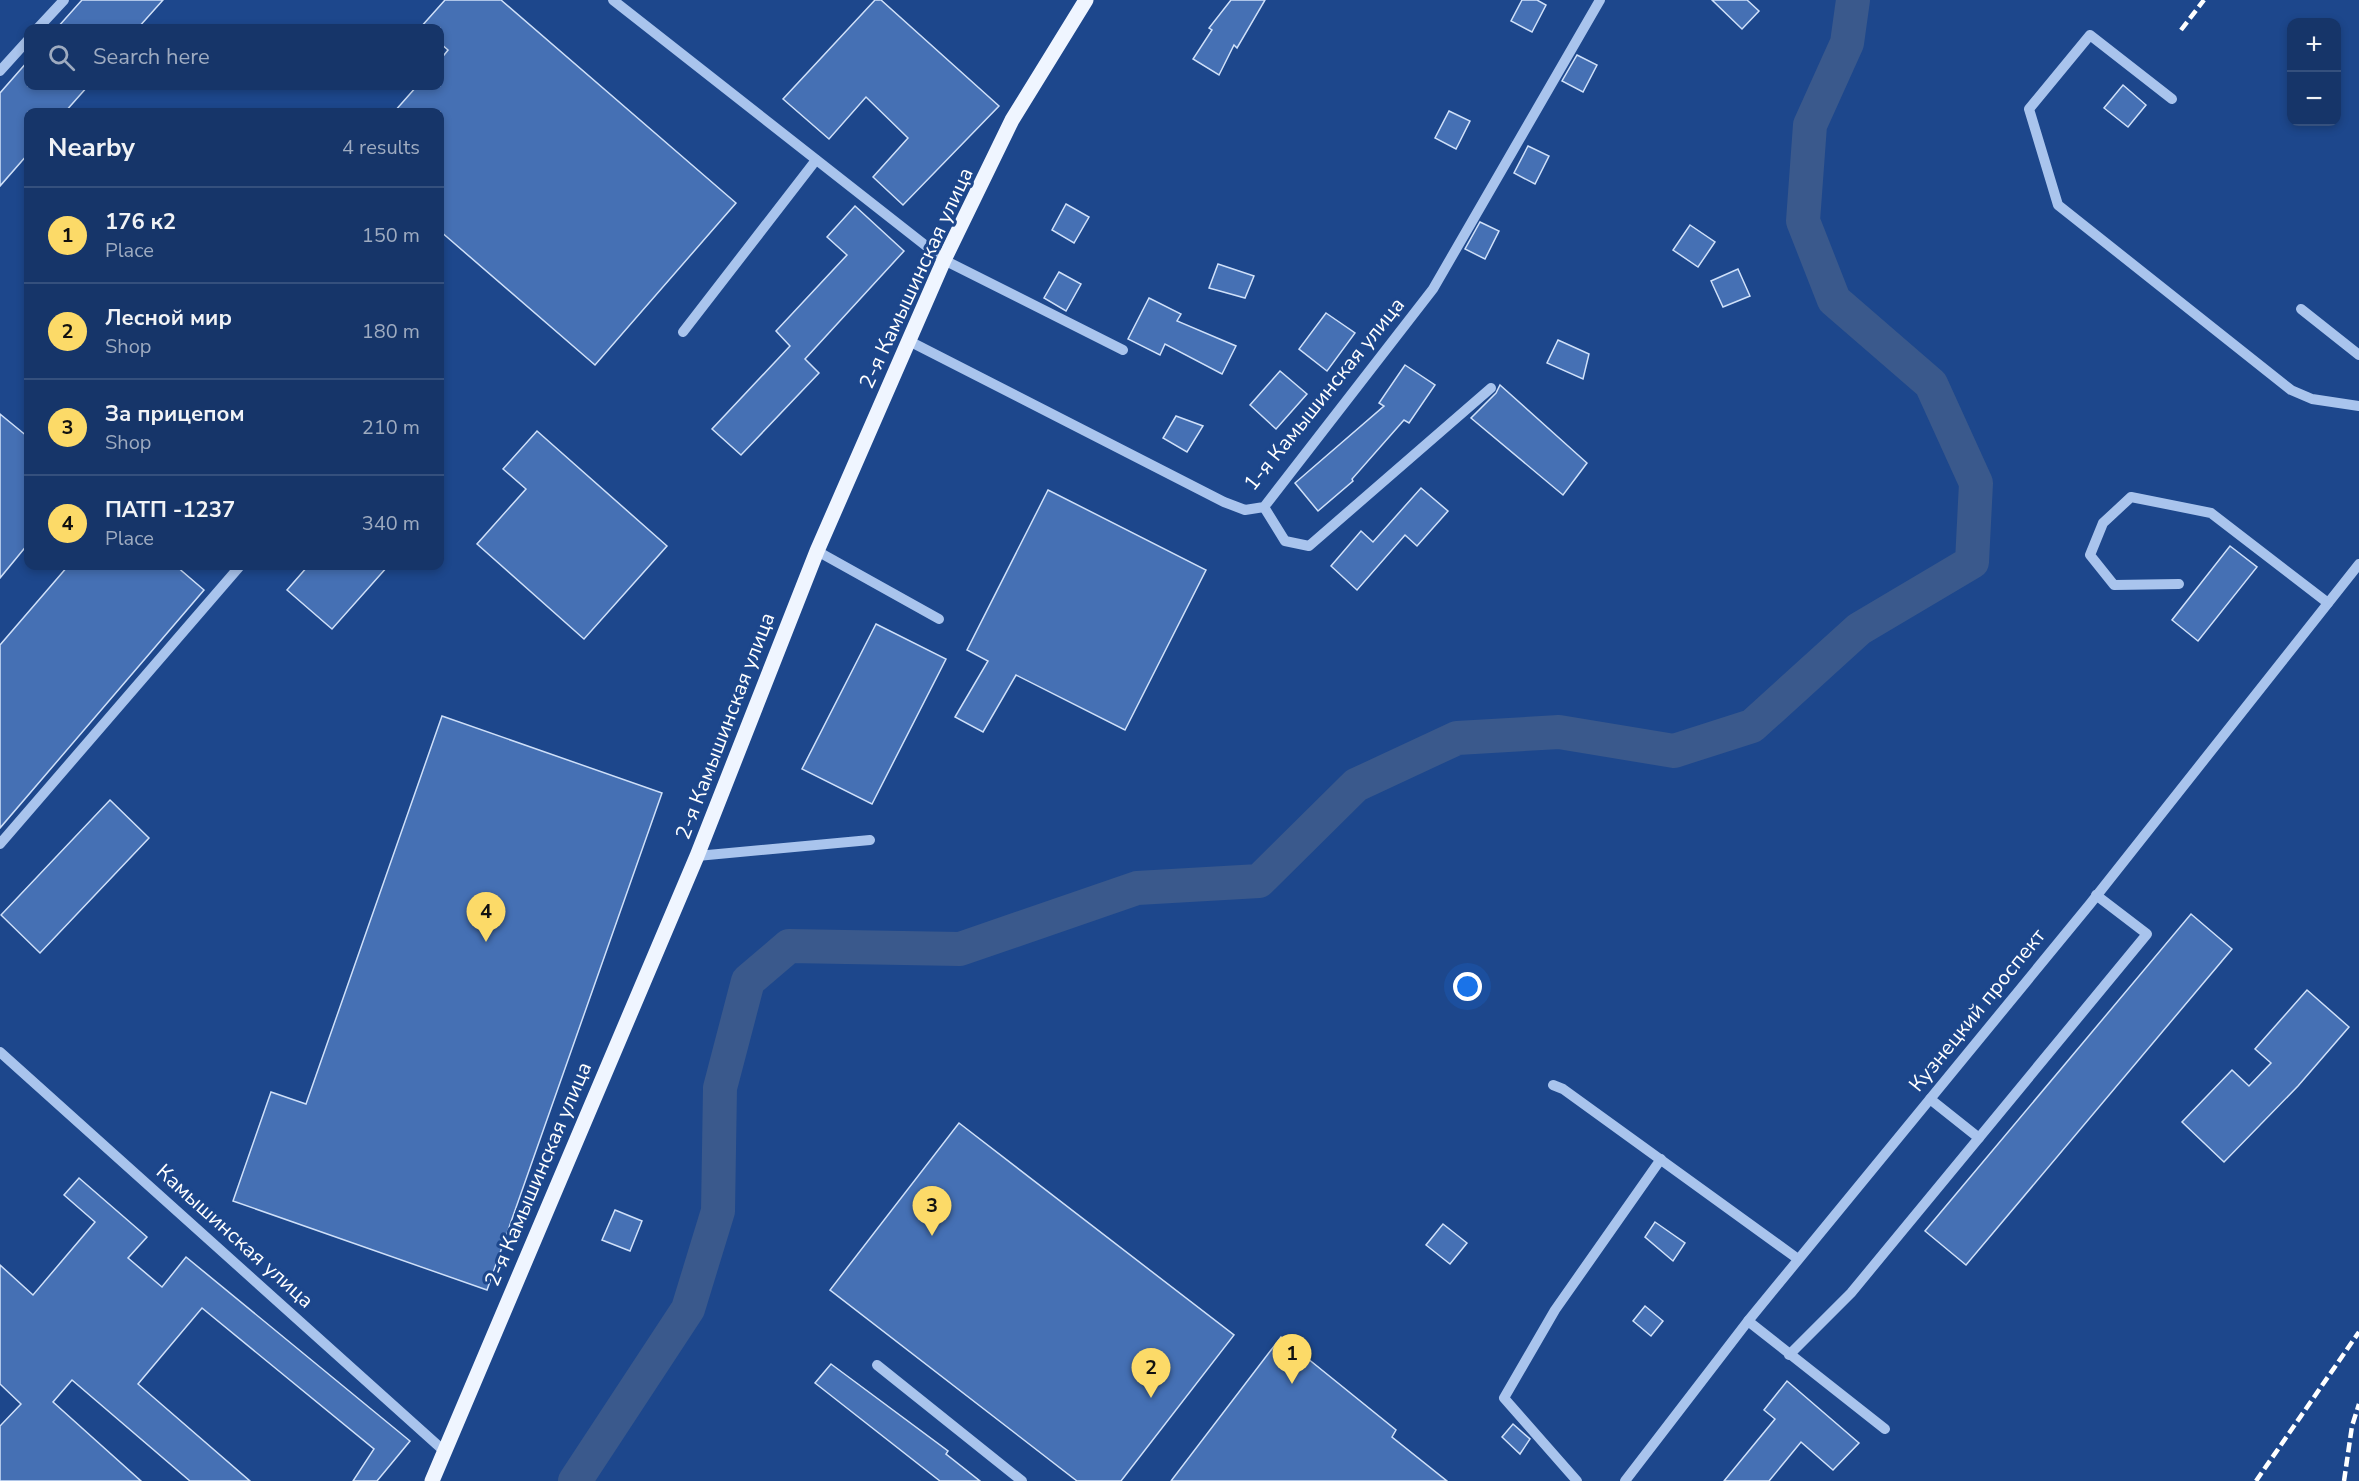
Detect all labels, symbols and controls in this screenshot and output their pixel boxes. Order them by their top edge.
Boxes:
map controls [2287,18,2341,126]
button: + [2287,18,2341,72]
search box [24,24,444,90]
icon: search [45,41,78,74]
text: Search here [93,42,210,72]
button: − [2287,72,2341,126]
text: Nearby [48,130,135,165]
text: 4 results [342,134,420,161]
street label: 2-я Камышинская улица [852,163,980,393]
text: 176 к2 [105,207,176,237]
text: 1 [62,222,74,249]
text: 150 m [362,222,420,249]
text: Place [105,237,154,264]
street label: 1-я Камышинская улица [1237,291,1411,497]
text: Лесной мир [105,303,232,333]
text: 2 [62,318,74,345]
text: 180 m [362,318,420,345]
text: Shop [105,333,151,360]
text: За прицепом [105,399,245,429]
text: 3 [62,414,74,441]
text: 210 m [362,414,420,441]
text: Shop [105,429,151,456]
text: ПАТП -1237 [105,495,235,525]
text: 4 [62,510,74,537]
text: 340 m [362,510,420,537]
text: Place [105,525,154,552]
street label: 2-я Камышинская улица [669,608,781,844]
pin: 4 [466,892,506,942]
street label: Кузнецкий проспект [1903,922,2052,1097]
your location [1453,972,1482,1001]
street label: 2-я Камышинская улица [478,1058,598,1290]
street label: Камышинская улица [150,1158,320,1314]
pin: 3 [912,1186,952,1236]
pin: 1 [1272,1334,1312,1384]
pin: 2 [1132,1348,1170,1398]

